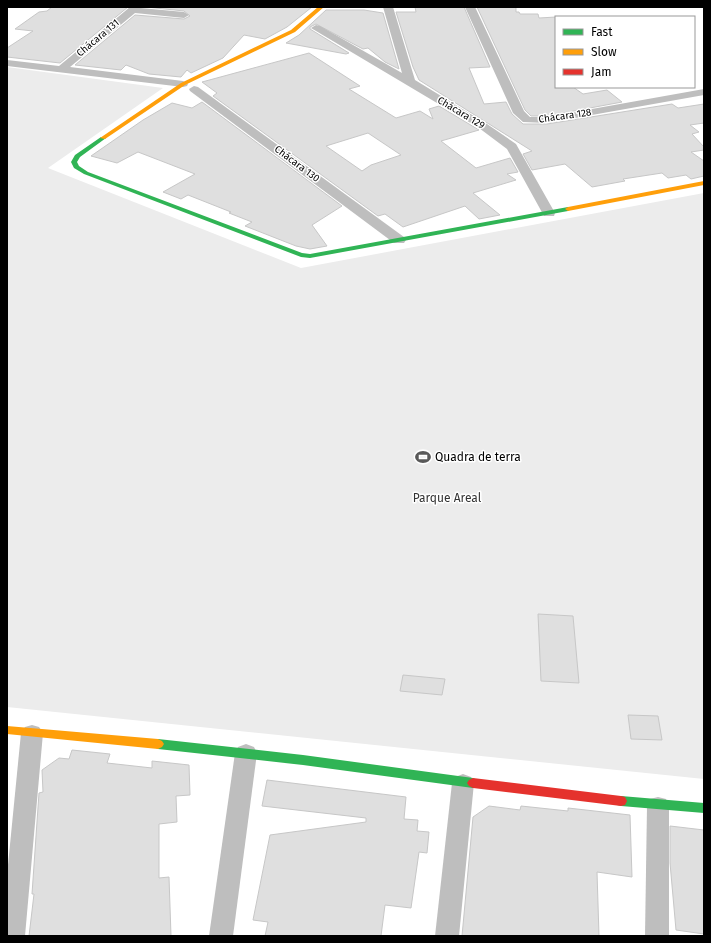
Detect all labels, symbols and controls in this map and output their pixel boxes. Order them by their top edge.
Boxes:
legend [555,16,695,88]
street label: Chácara 131 [74,17,122,59]
text: Fast [591,25,613,39]
text: Slow [591,45,617,59]
text: Jam [591,65,611,79]
street label: Chácara 129 [435,94,487,132]
street label: Chácara 128 [538,106,593,126]
street label: Chácara 130 [272,143,322,185]
sports icon: Quadra de terra [414,448,432,466]
place label: Quadra de terra [435,450,521,464]
park label: Parque Areal [413,491,482,505]

